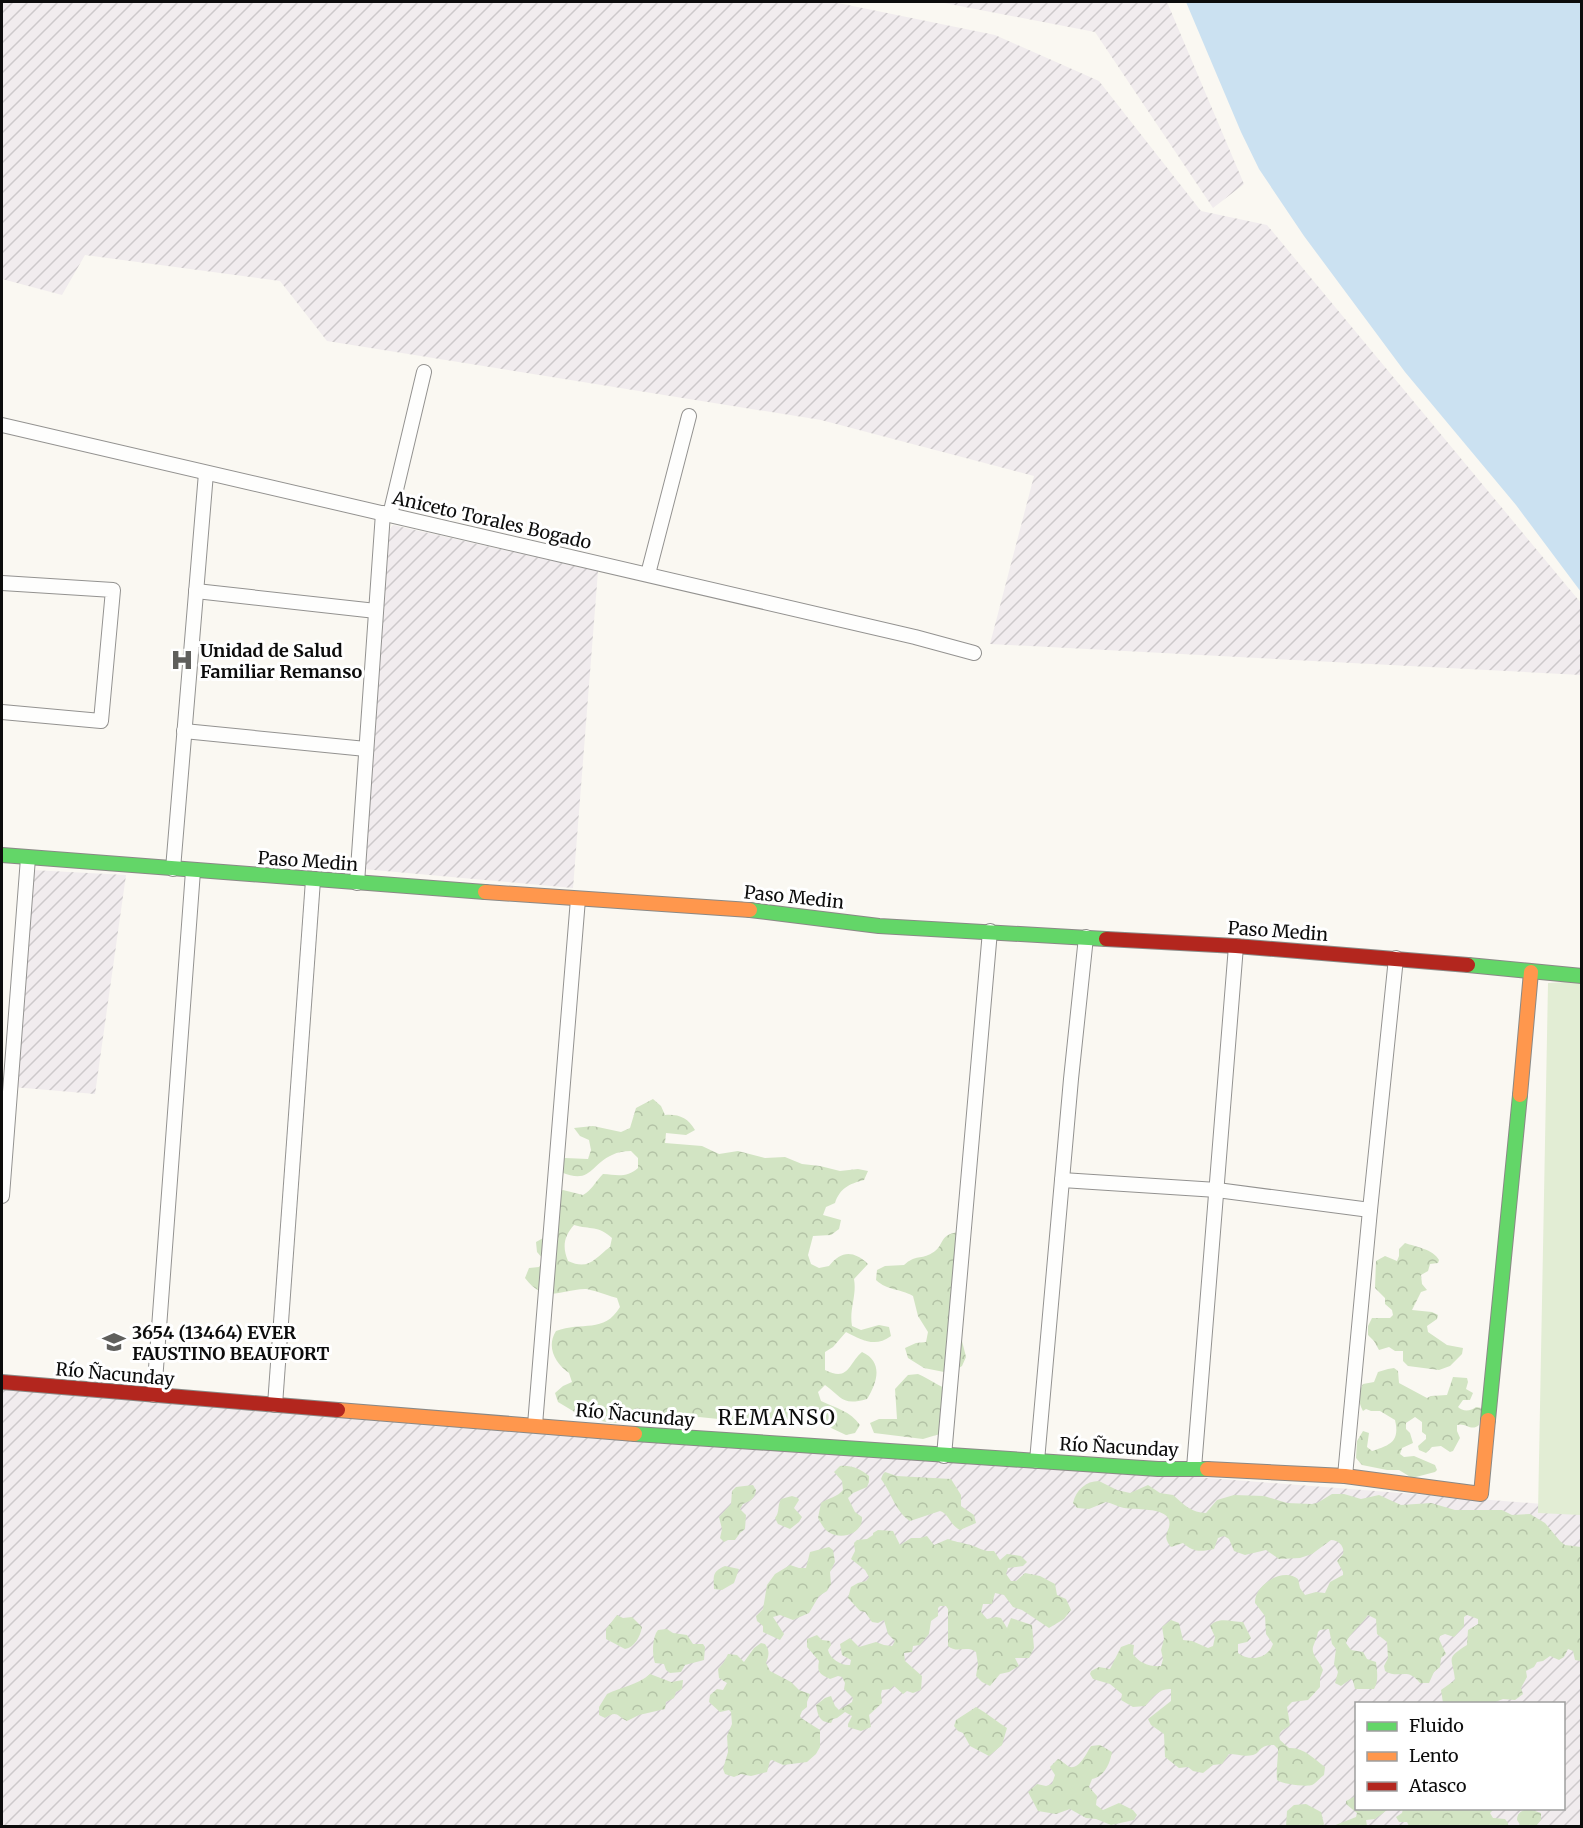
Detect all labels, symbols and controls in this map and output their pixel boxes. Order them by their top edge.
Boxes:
street label: Aniceto Torales Bogado [389,486,594,554]
place label: Unidad de Salud Familiar Remanso [200,639,362,683]
hospital icon: Unidad de Salud Familiar Remanso [169,647,195,673]
street label: Paso Medin [257,846,359,876]
street label: Paso Medin [743,880,845,914]
street label: Paso Medin [1227,916,1329,946]
place label: 3654 (13464) EVER FAUSTINO BEAUFORT [132,1321,330,1365]
school or university icon: 3654 (13464) EVER FAUSTINO BEAUFORT [101,1329,127,1355]
street label: Río Ñacunday [54,1357,176,1391]
street label: Río Ñacunday [574,1398,696,1432]
district label: REMANSO [718,1404,836,1431]
street label: Río Ñacunday [1059,1432,1180,1462]
legend [1355,1702,1565,1810]
text: Fluido [1409,1714,1464,1737]
text: Lento [1409,1744,1459,1767]
text: Atasco [1408,1774,1467,1797]

